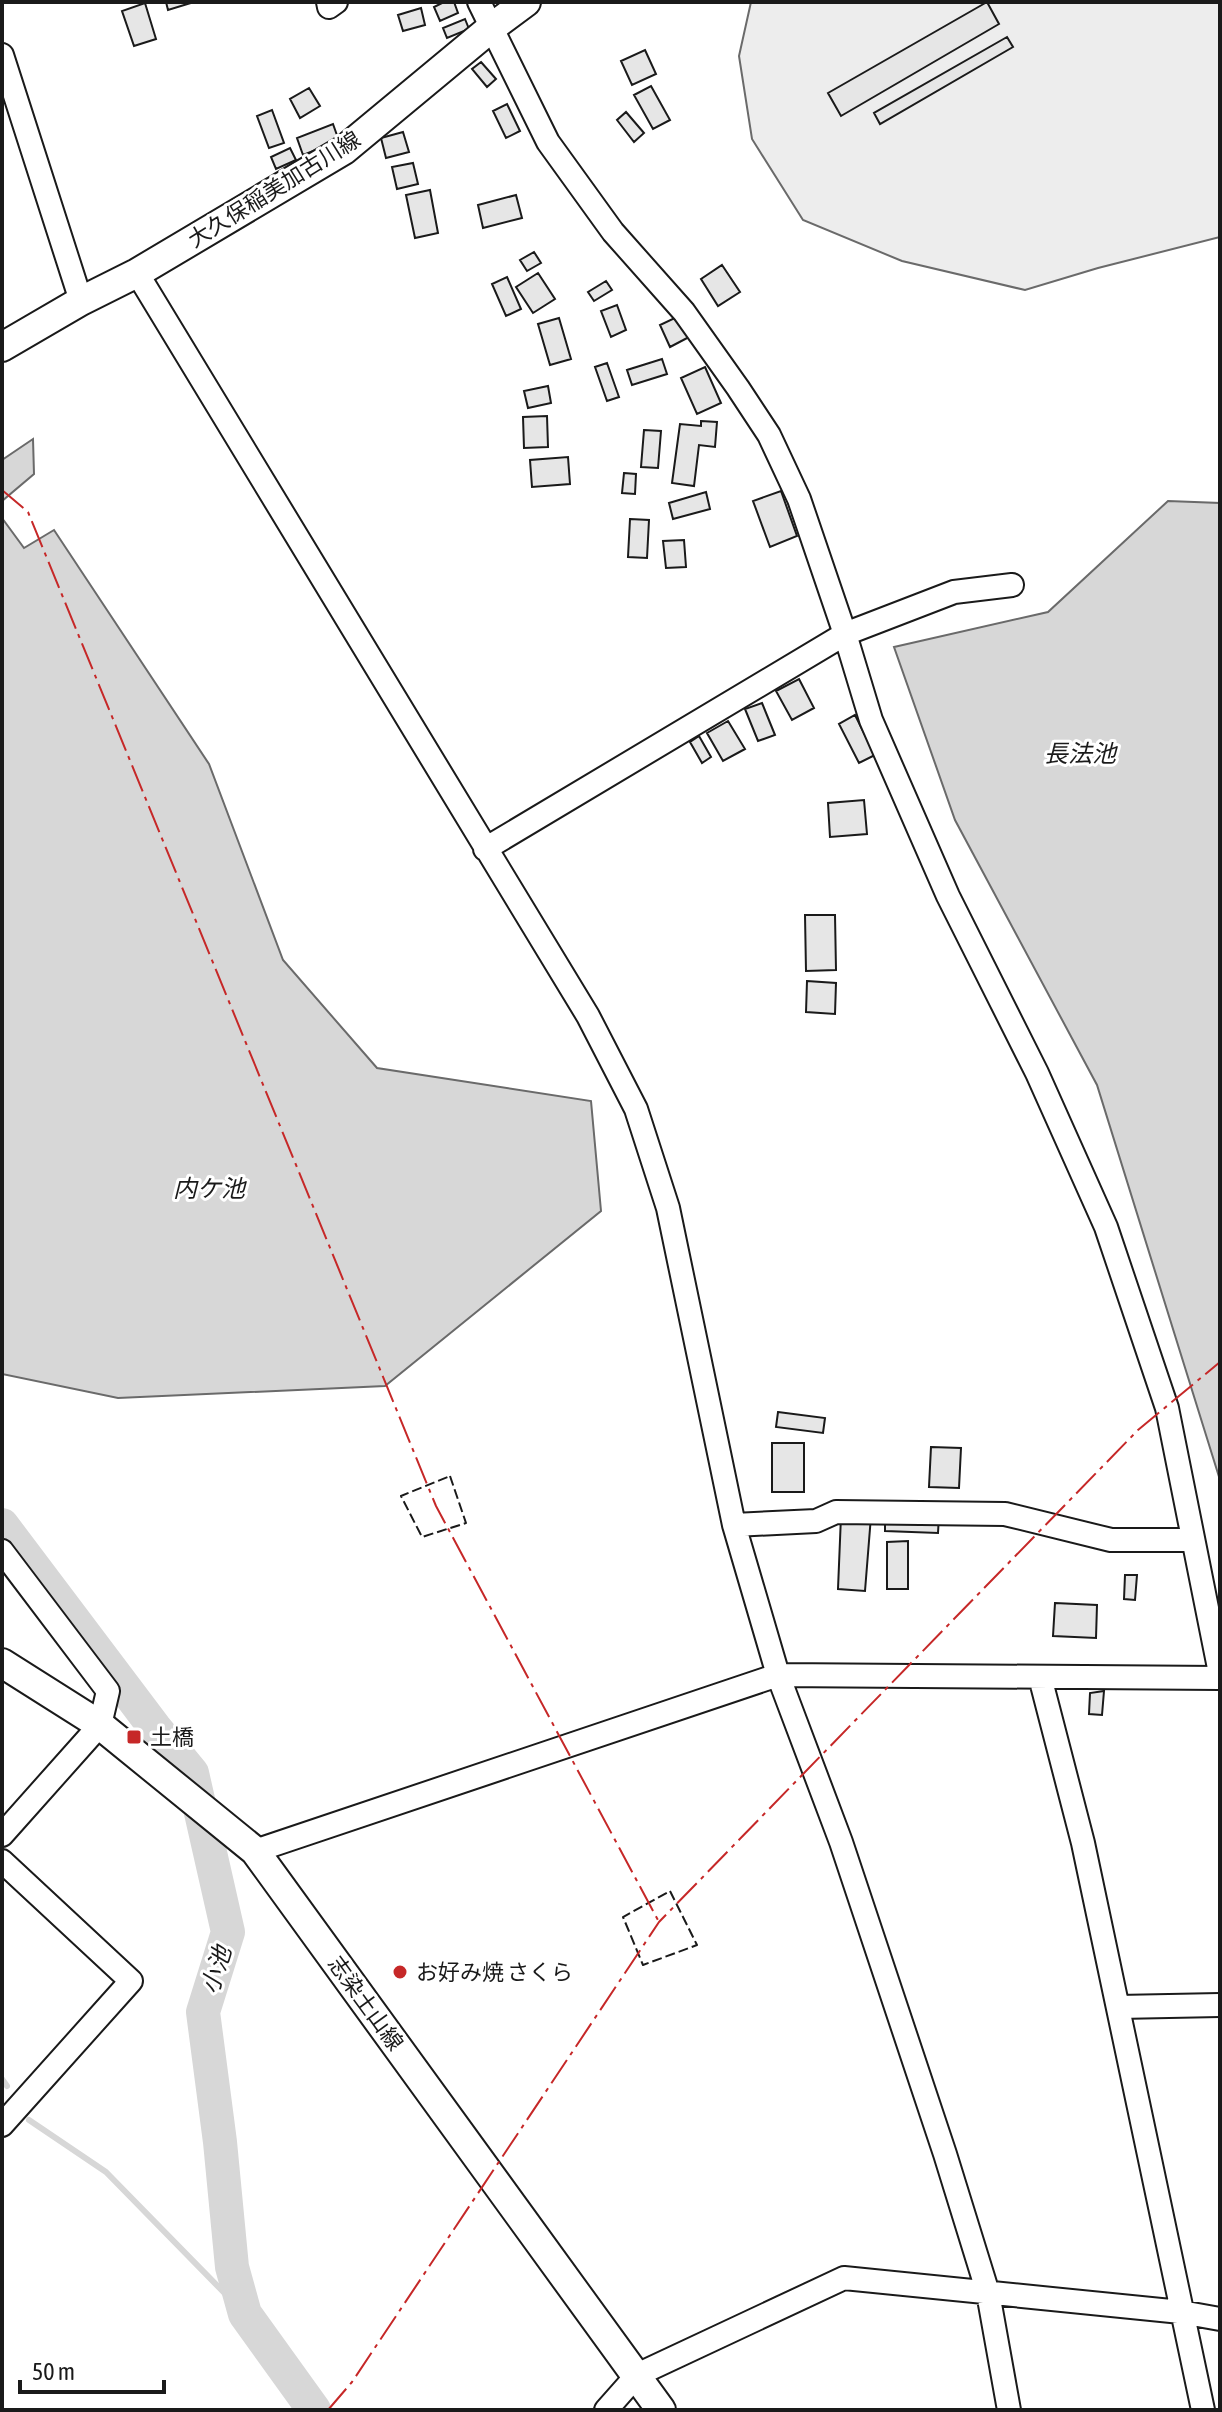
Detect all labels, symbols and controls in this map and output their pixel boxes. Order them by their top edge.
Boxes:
street label: 大久保稲美加古川線 [183,126,365,252]
water label: 長法池 [1044,740,1118,767]
water label: 内ケ池 [173,1175,247,1202]
place label: 土橋 [150,1724,194,1750]
marker: 土橋 [125,1728,143,1746]
water label: 小池 [196,1941,237,1997]
street label: 志染土山線 [323,1951,409,2055]
place label: お好み焼 さくら [416,1959,573,1985]
marker: お好み焼 さくら [391,1963,409,1981]
scale bar [20,2344,164,2394]
text: 50 m [32,2358,75,2385]

